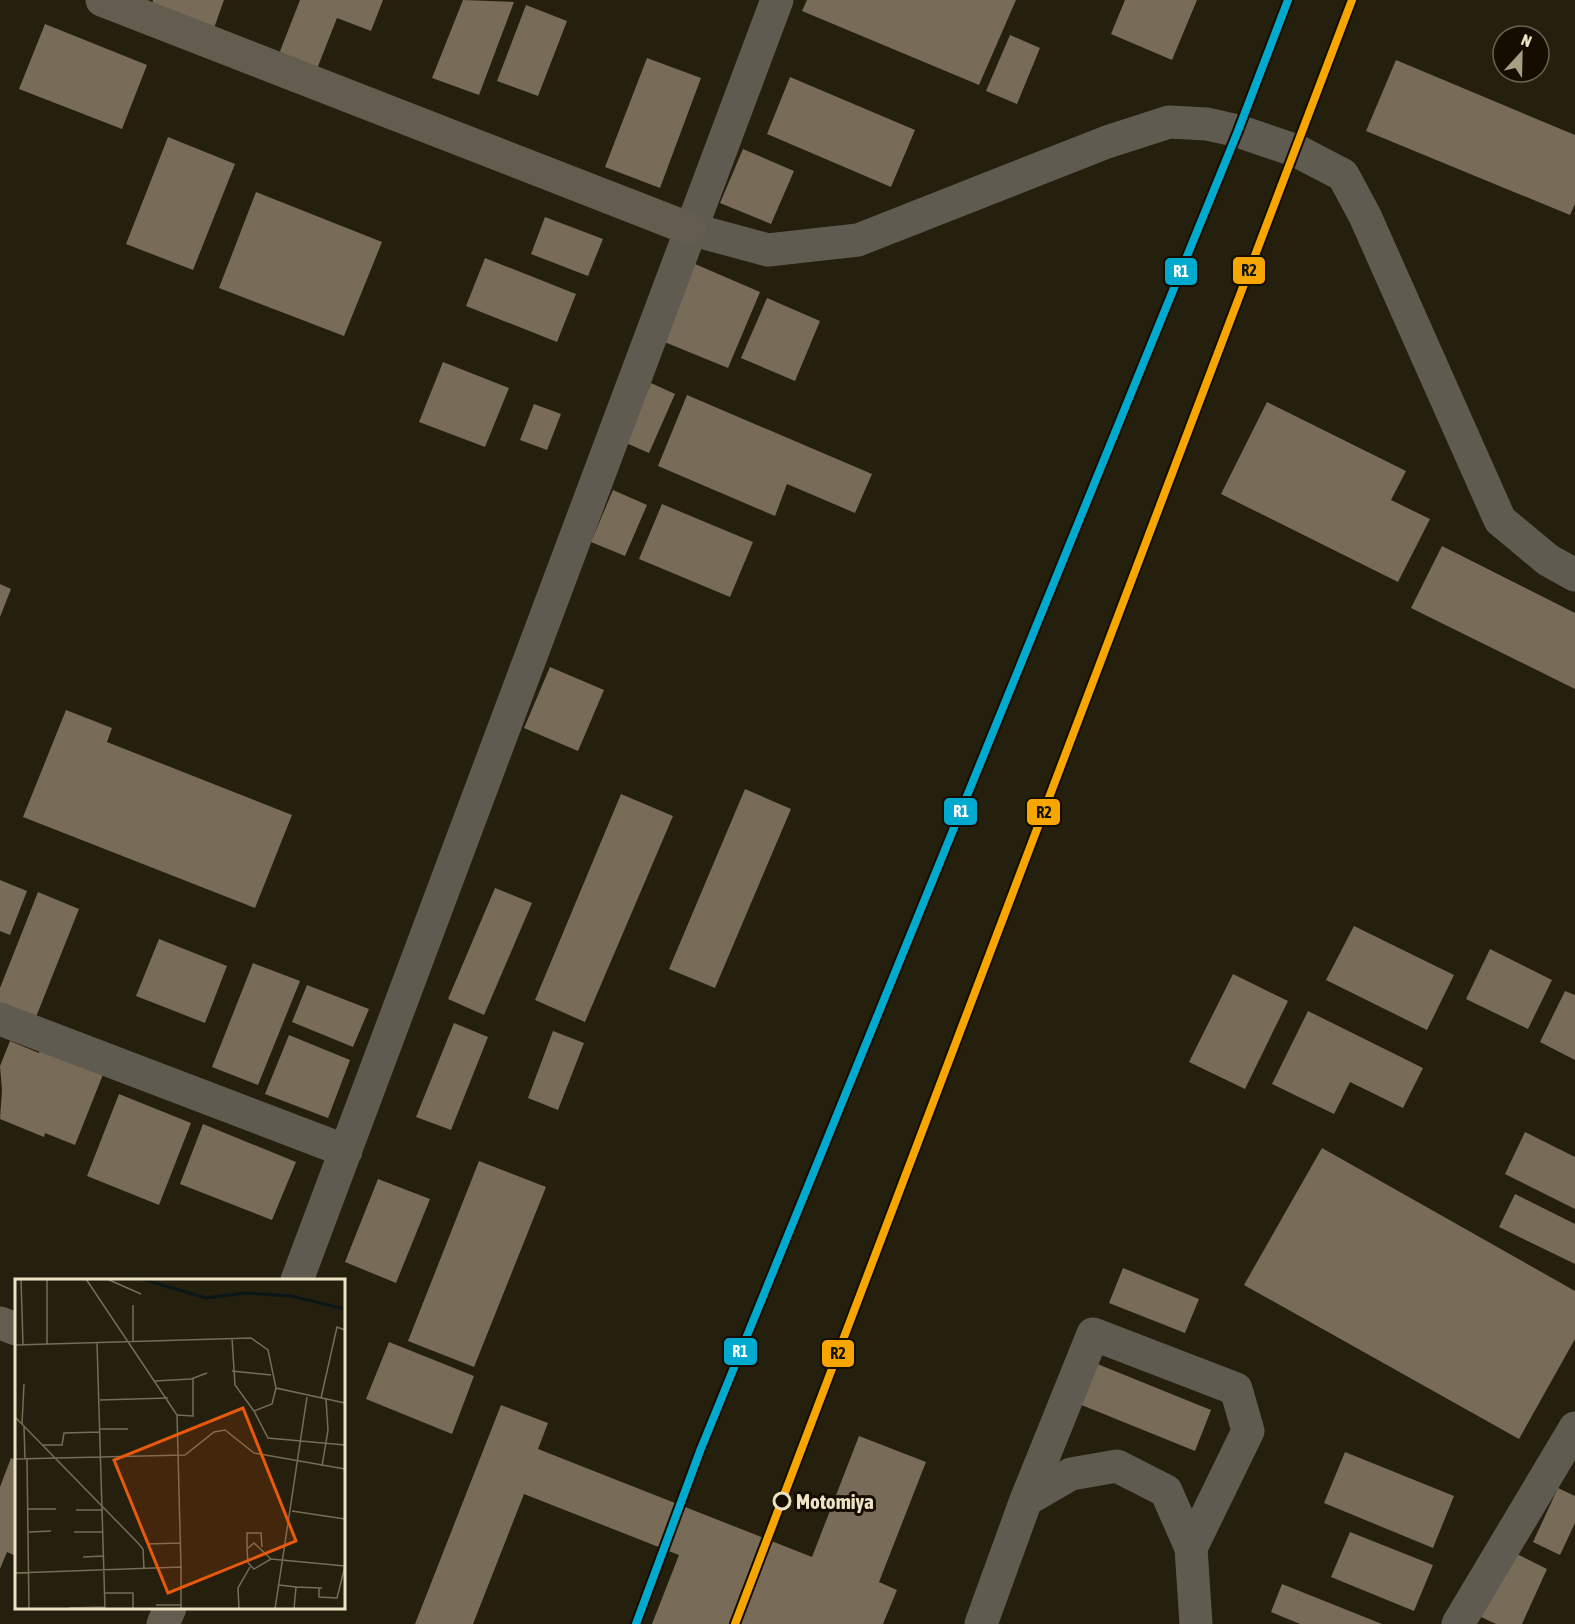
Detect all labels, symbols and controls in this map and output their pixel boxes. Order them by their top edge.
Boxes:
north arrow [1491,24,1551,84]
text: N [1519,30,1534,50]
line badge: R2 [1232,256,1266,285]
line badge: R1 [1164,257,1198,286]
text: R2 [1241,261,1257,279]
text: R1 [1173,262,1189,280]
line badge: R1 [943,797,978,826]
line badge: R2 [1026,798,1061,826]
text: R1 [953,802,969,820]
text: R2 [1036,803,1052,821]
inset map [15,1279,345,1609]
line badge: R1 [723,1337,758,1366]
line badge: R2 [821,1339,855,1368]
text: R1 [732,1342,748,1360]
text: R2 [830,1344,846,1362]
place label: Motomiya [796,1489,874,1513]
marker: Motomiya [773,1492,791,1510]

